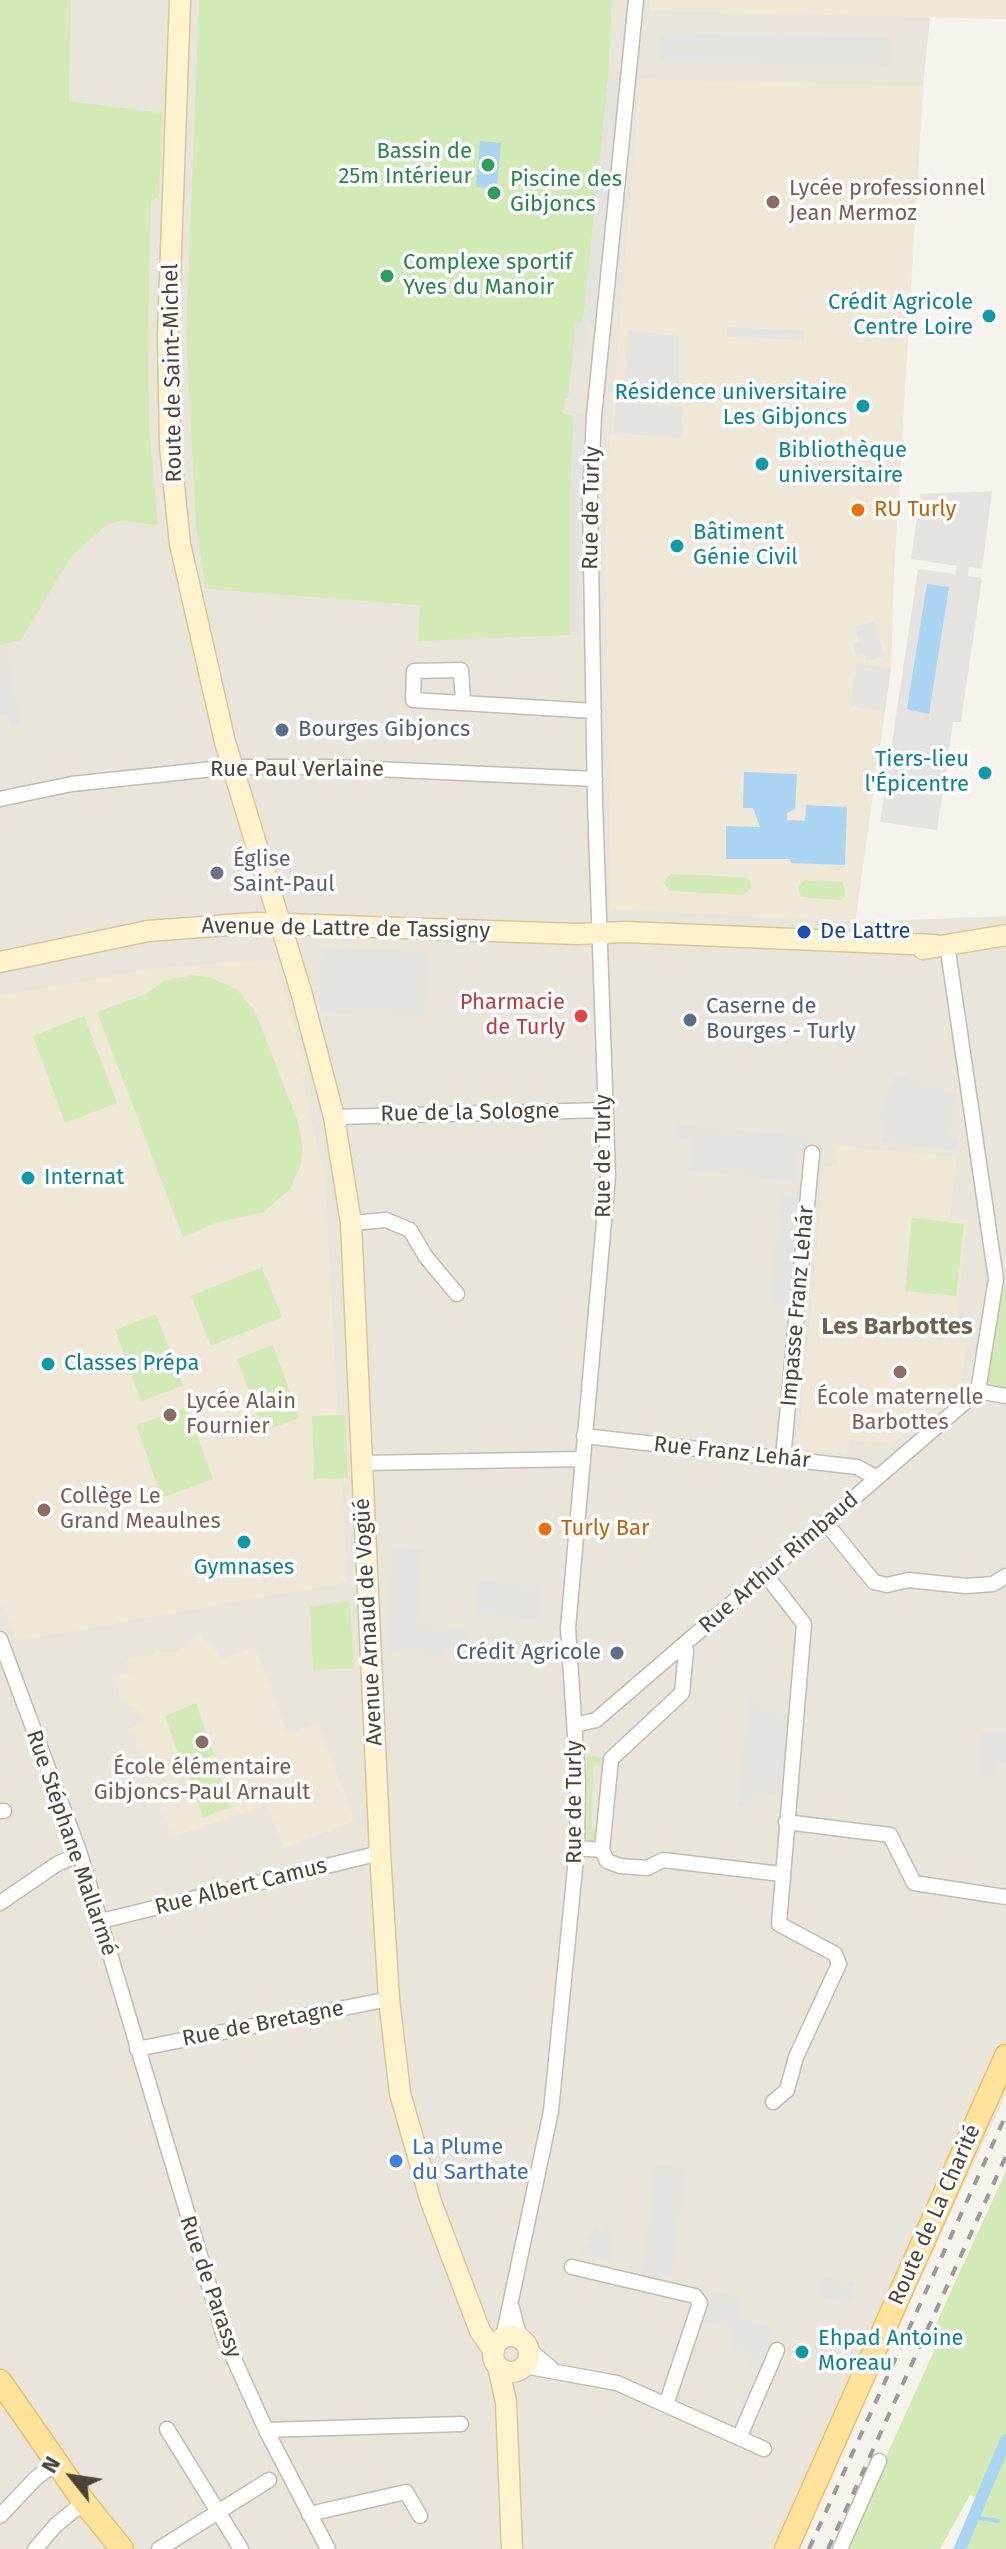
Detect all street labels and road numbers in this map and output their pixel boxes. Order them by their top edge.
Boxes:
street label: Route de Saint-Michel [158,263,188,483]
street label: Rue de Turly [578,446,606,570]
street label: Rue Paul Verlaine [210,757,384,783]
street label: Avenue de Lattre de Tassigny [201,913,491,945]
street label: Rue de Turly [591,1094,617,1218]
street label: Rue de la Sologne [380,1098,560,1128]
street label: Impasse Franz Lehár [776,1204,820,1408]
street label: Rue Franz Lehár [652,1432,812,1474]
street label: Rue Arthur Rimbaud [694,1487,864,1639]
street label: Avenue Arnaud de Vogüé [349,1497,389,1747]
street label: Rue Stéphane Mallarmé [20,1727,122,1959]
street label: Rue de Turly [562,1740,588,1864]
street label: Rue Albert Camus [152,1853,330,1921]
street label: Rue de Bretagne [180,1995,346,2053]
street label: Route de La Charité [883,2121,987,2309]
street label: Rue de Parassy [173,2212,247,2362]

